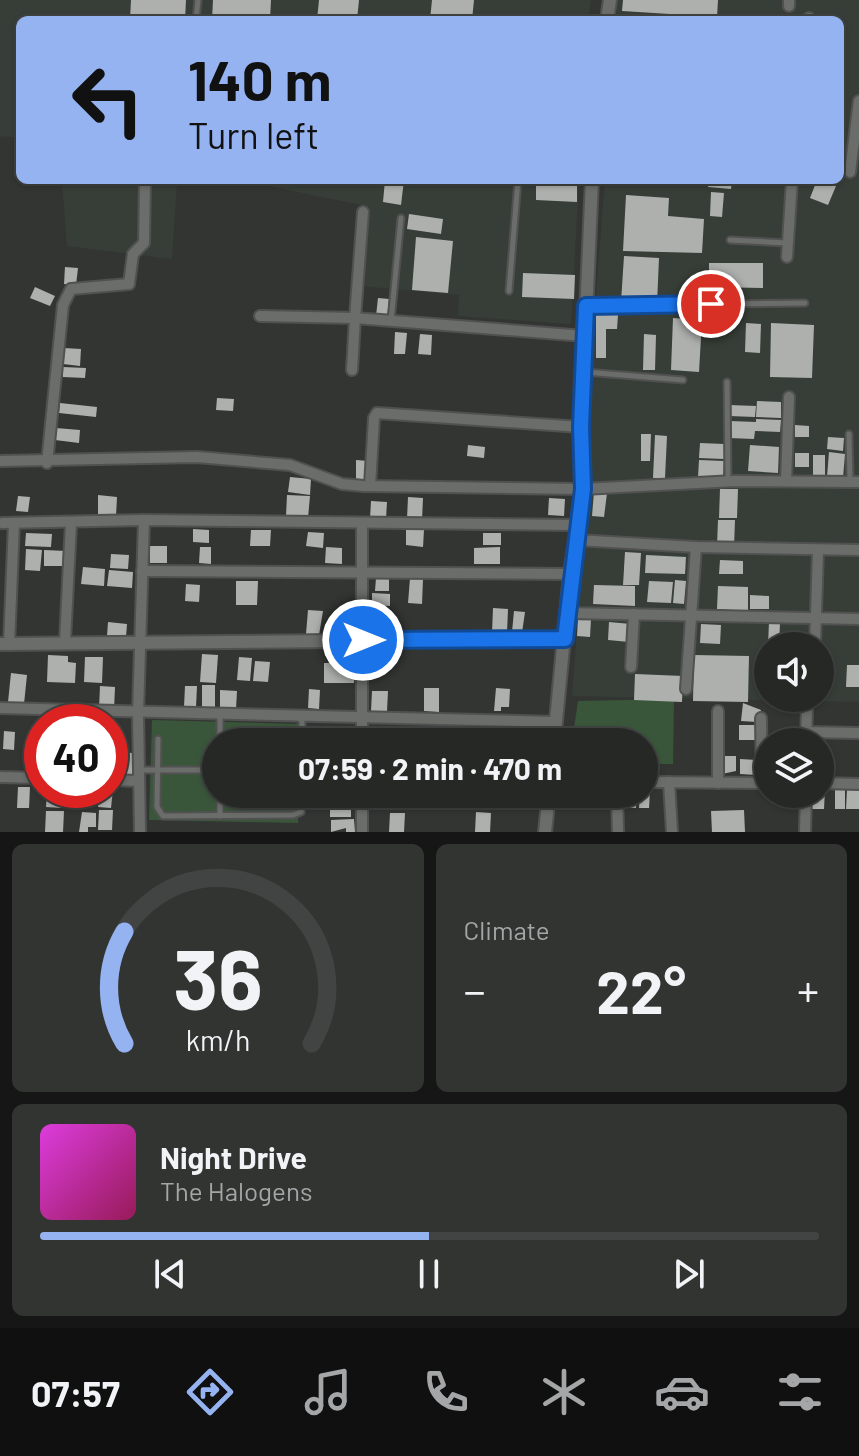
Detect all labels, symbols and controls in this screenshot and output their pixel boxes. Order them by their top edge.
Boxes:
text: 140 m [188,45,332,112]
icon: left [56,48,160,152]
text: Turn left [188,113,319,156]
pin [677,270,745,338]
icon: arrive [689,282,733,326]
position arrow [321,598,405,682]
map controls [754,632,834,808]
button: sound [754,632,834,712]
speed limit sign: 40 [24,704,128,808]
button: layers [754,728,834,808]
text: 07:59 · 2 min · 470 m [298,750,562,786]
text: Climate [464,914,550,945]
text: 36 [173,927,263,1027]
text: 22° [596,954,686,1026]
text: − [464,963,486,1016]
text: + [797,963,819,1016]
text: km/h [185,1022,250,1057]
text: Night Drive [160,1139,307,1175]
text: The Halogens [160,1175,312,1206]
icon: previous [148,1252,192,1296]
icon: pause [407,1252,451,1296]
icon: next [667,1252,711,1296]
icon: directions [182,1364,238,1420]
icon: music [300,1364,356,1420]
icon: phone [418,1364,474,1420]
icon: climate [536,1364,592,1420]
icon: car [654,1364,710,1420]
icon: filters [772,1364,828,1420]
text: 07:57 [31,1371,120,1414]

